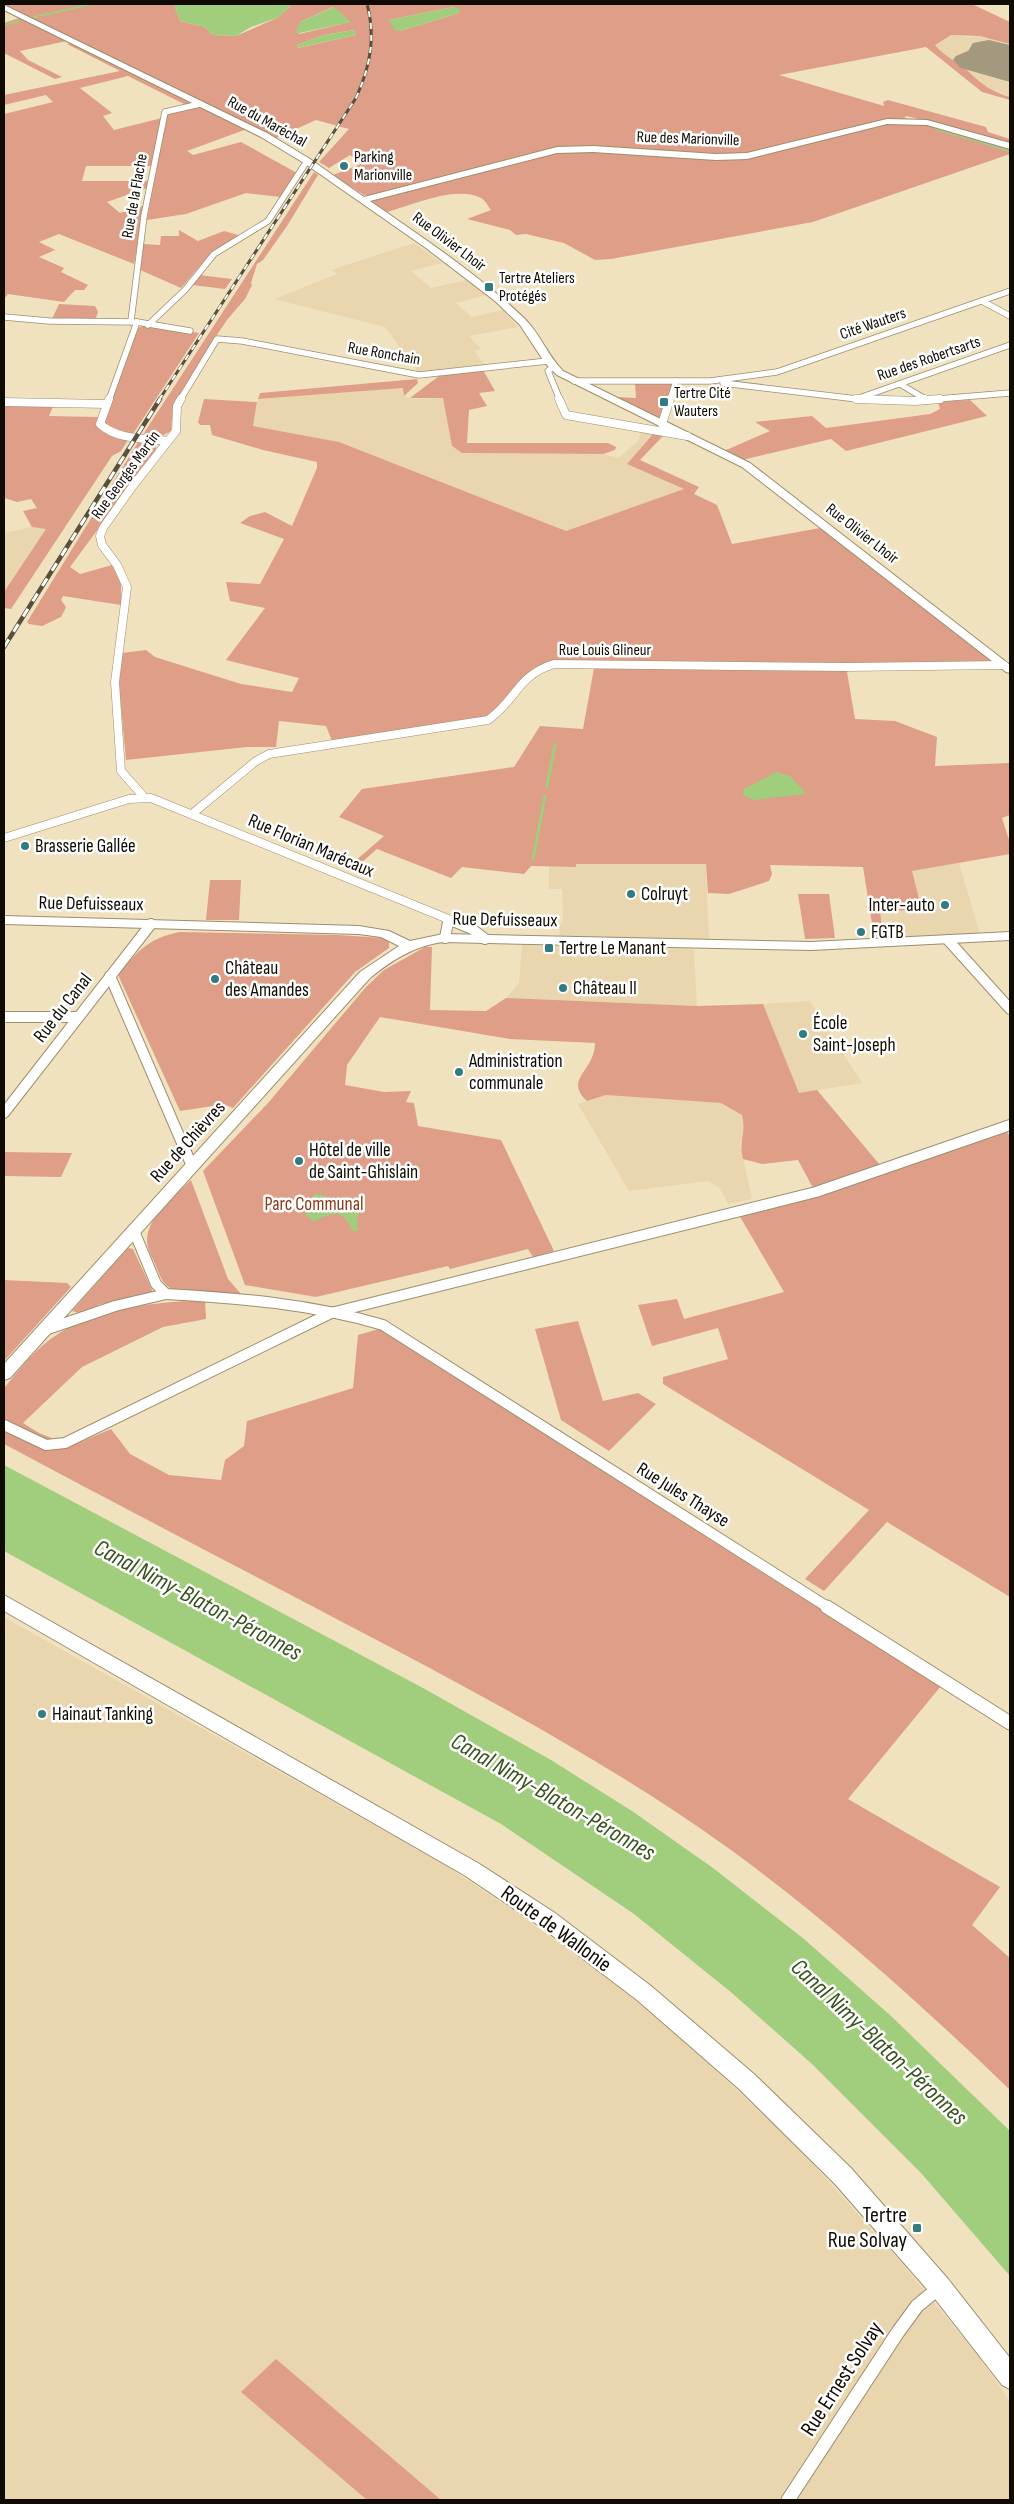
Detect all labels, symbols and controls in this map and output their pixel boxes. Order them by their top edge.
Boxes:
street label: Rue du Maréchal [224,92,310,152]
street label: Rue des Marionville [636,128,740,150]
place label: Parking Marionville [354,148,412,185]
street label: Rue de la Flache [118,152,152,240]
marker: Parking Marionville [338,160,350,172]
street label: Rue Olivier Lhoir [409,208,490,276]
place label: Tertre Ateliers Protégés [499,269,575,306]
marker: Tertre Ateliers Protégés [483,281,495,293]
street label: Cité Wauters [837,304,909,344]
street label: Rue des Robertsarts [875,332,983,386]
street label: Rue Ronchain [346,338,422,370]
place label: Tertre Cité Wauters [674,384,731,421]
marker: Tertre Cité Wauters [658,396,670,408]
street label: Rue Georges Martin [88,427,164,523]
street label: Rue Olivier Lhoir [822,500,902,568]
street label: Rue Louis Glineur [559,641,652,660]
street label: Rue Florian Marécaux [245,809,377,883]
place label: Brasserie Gallée [35,835,136,858]
marker: Brasserie Gallée [19,840,31,852]
place label: Colruyt [641,883,688,906]
marker: Colruyt [625,888,637,900]
street label: Rue Defuisseaux [38,892,144,916]
place label: Inter-auto [868,894,935,917]
marker: Inter-auto [939,899,951,911]
street label: Rue Defuisseaux [452,908,558,932]
place label: FGTB [871,921,904,944]
marker: FGTB [855,926,867,938]
place label: Tertre Le Manant [559,937,666,960]
marker: Tertre Le Manant [543,942,555,954]
place label: Château des Amandes [225,957,309,1002]
street label: Rue du Canal [29,969,97,1047]
marker: Château des Amandes [209,973,221,985]
place label: Château II [573,977,637,1000]
marker: Château II [557,982,569,994]
place label: École Saint-Joseph [813,1012,896,1057]
marker: École Saint-Joseph [797,1028,809,1040]
place label: Administration communale [468,1050,563,1095]
marker: Administration communale [453,1066,465,1078]
street label: Rue de Chièvres [146,1097,231,1187]
place label: Hôtel de ville de Saint-Ghislain [309,1139,418,1184]
marker: Hôtel de ville de Saint-Ghislain [293,1155,305,1167]
park label: Parc Communal [264,1193,364,1216]
street label: Rue Jules Thayse [632,1457,734,1533]
water label: Canal Nimy-Blaton-Péronnes [89,1533,307,1667]
place label: Hainaut Tanking [52,1703,154,1726]
marker: Hainaut Tanking [36,1708,48,1720]
water label: Canal Nimy-Blaton-Péronnes [446,1727,661,1868]
street label: Route de Wallonie [495,1880,617,1978]
water label: Canal Nimy-Blaton-Péronnes [785,1953,974,2132]
place label: Tertre Rue Solvay [828,2202,907,2254]
marker: Tertre Rue Solvay [911,2222,923,2234]
street label: Rue Ernest Solvay [795,2316,889,2441]

